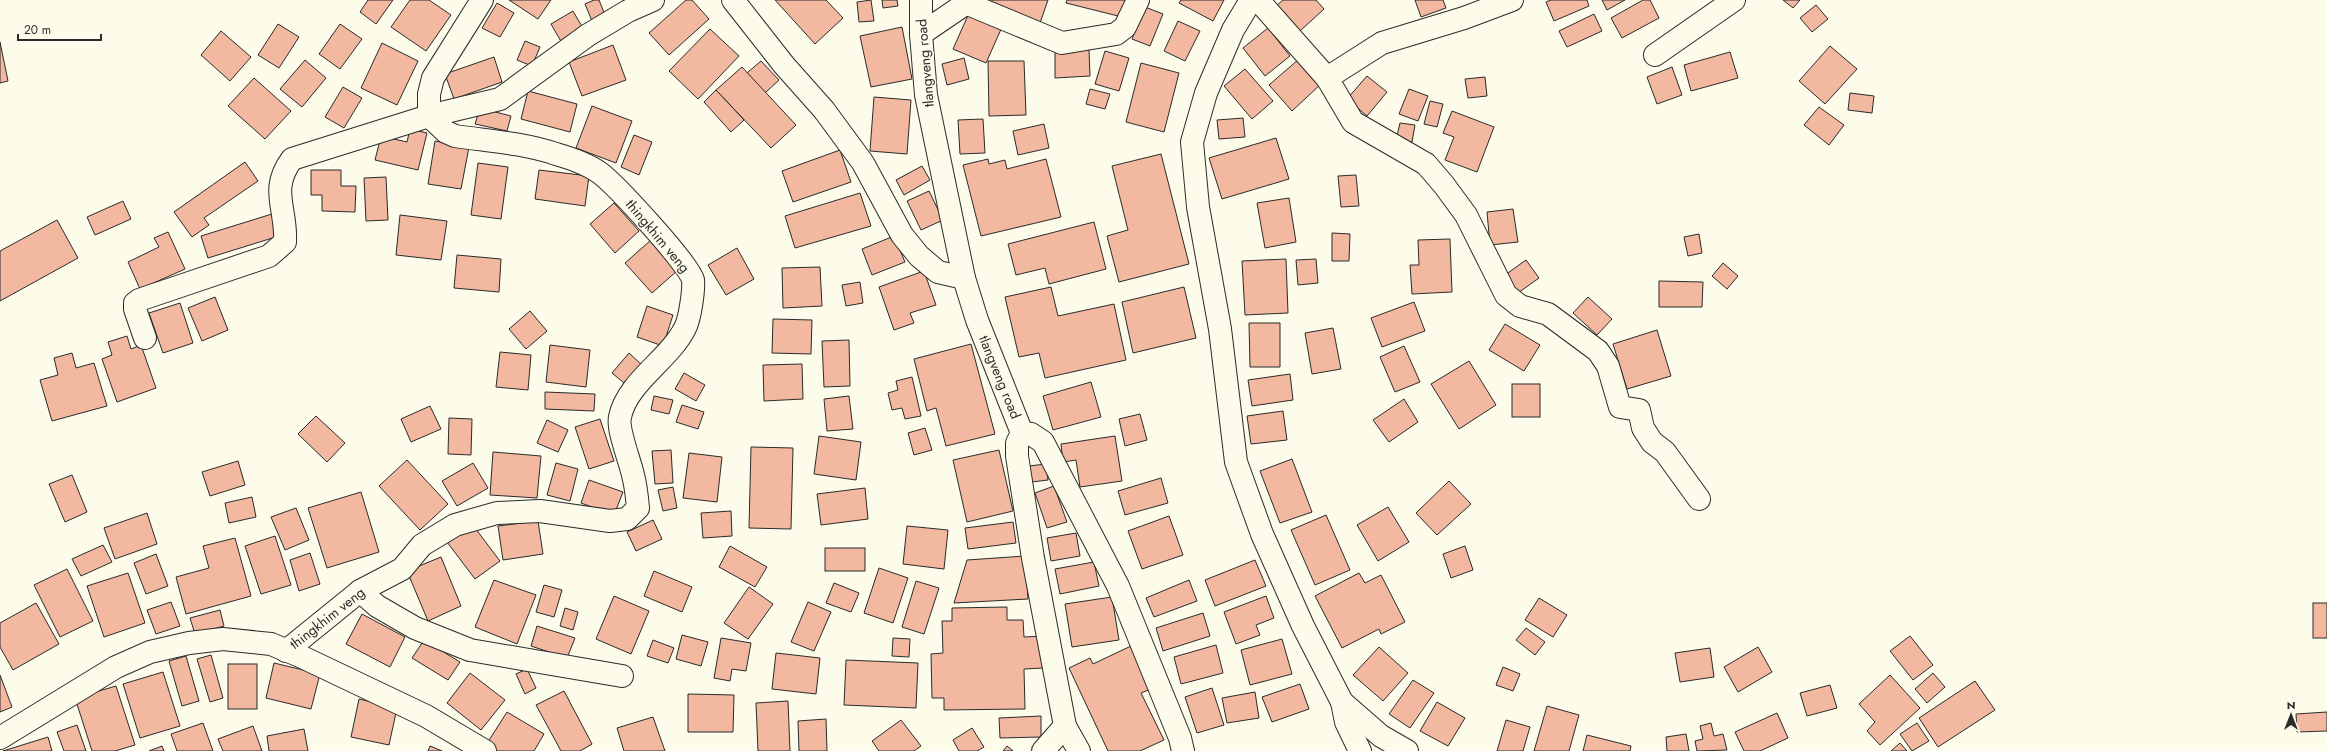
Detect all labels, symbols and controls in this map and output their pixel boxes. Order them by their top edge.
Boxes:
scale bar [18,16,101,42]
street label: tlangveng road [911,18,939,108]
text: 20 m [24,21,51,39]
street label: thingkhim veng [621,195,695,277]
street label: tlangveng road [974,332,1026,422]
street label: thingkhim veng [285,582,369,654]
north arrow [2271,695,2311,735]
text: N [2287,697,2295,713]

